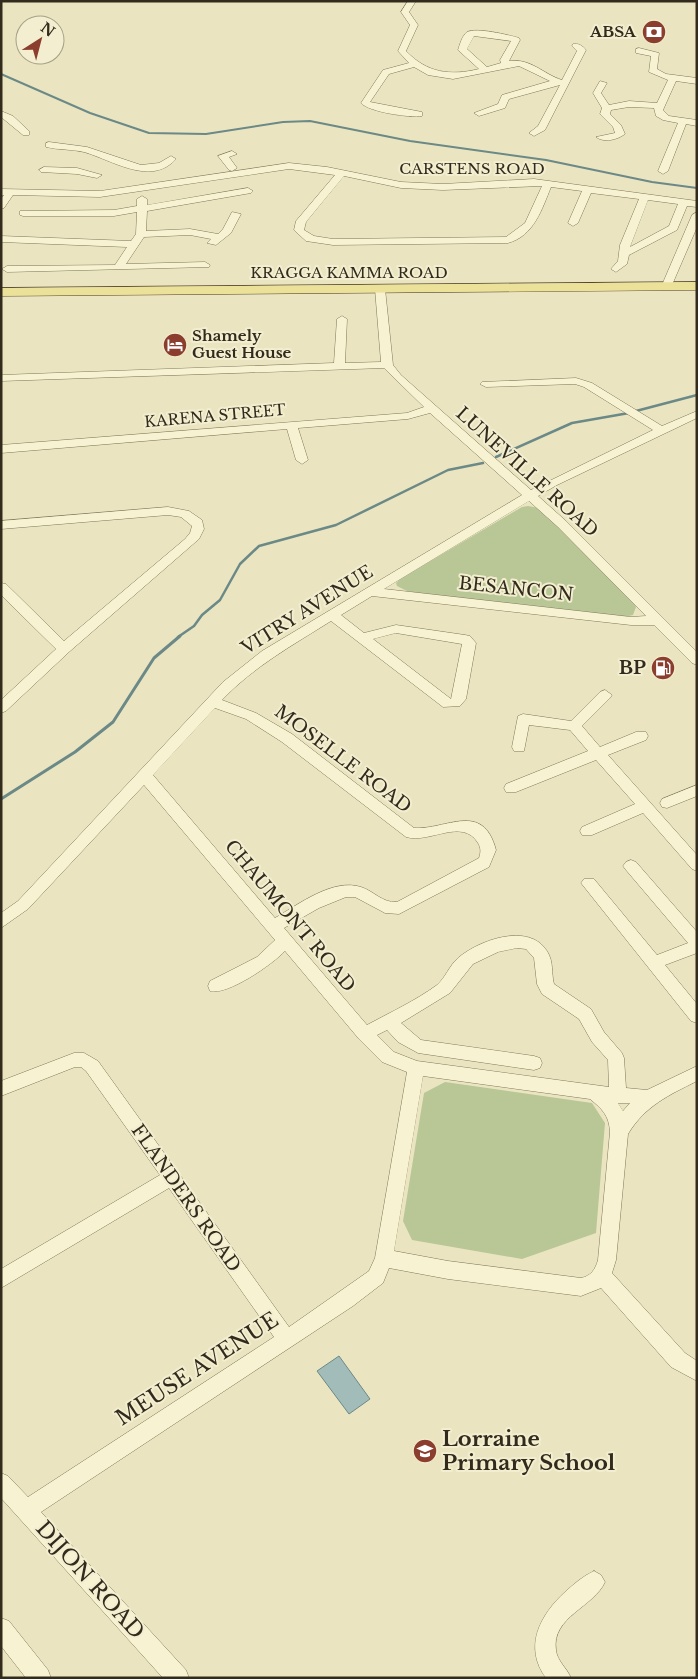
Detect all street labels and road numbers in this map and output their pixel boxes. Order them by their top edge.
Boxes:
street label: CARSTENS ROAD [399,159,545,178]
street label: KRAGGA KAMMA ROAD [250,263,448,282]
street label: KARENA STREET [143,400,286,431]
street label: LUNEVILLE ROAD [451,402,603,542]
street label: VITRY AVENUE [236,561,377,660]
street label: BESANCON [457,572,575,606]
street label: MOSELLE ROAD [270,700,416,818]
street label: CHAUMONT ROAD [220,836,360,996]
street label: FLANDERS ROAD [127,1120,245,1276]
street label: MEUSE AVENUE [111,1307,283,1431]
street label: DIJON ROAD [30,1516,150,1644]

